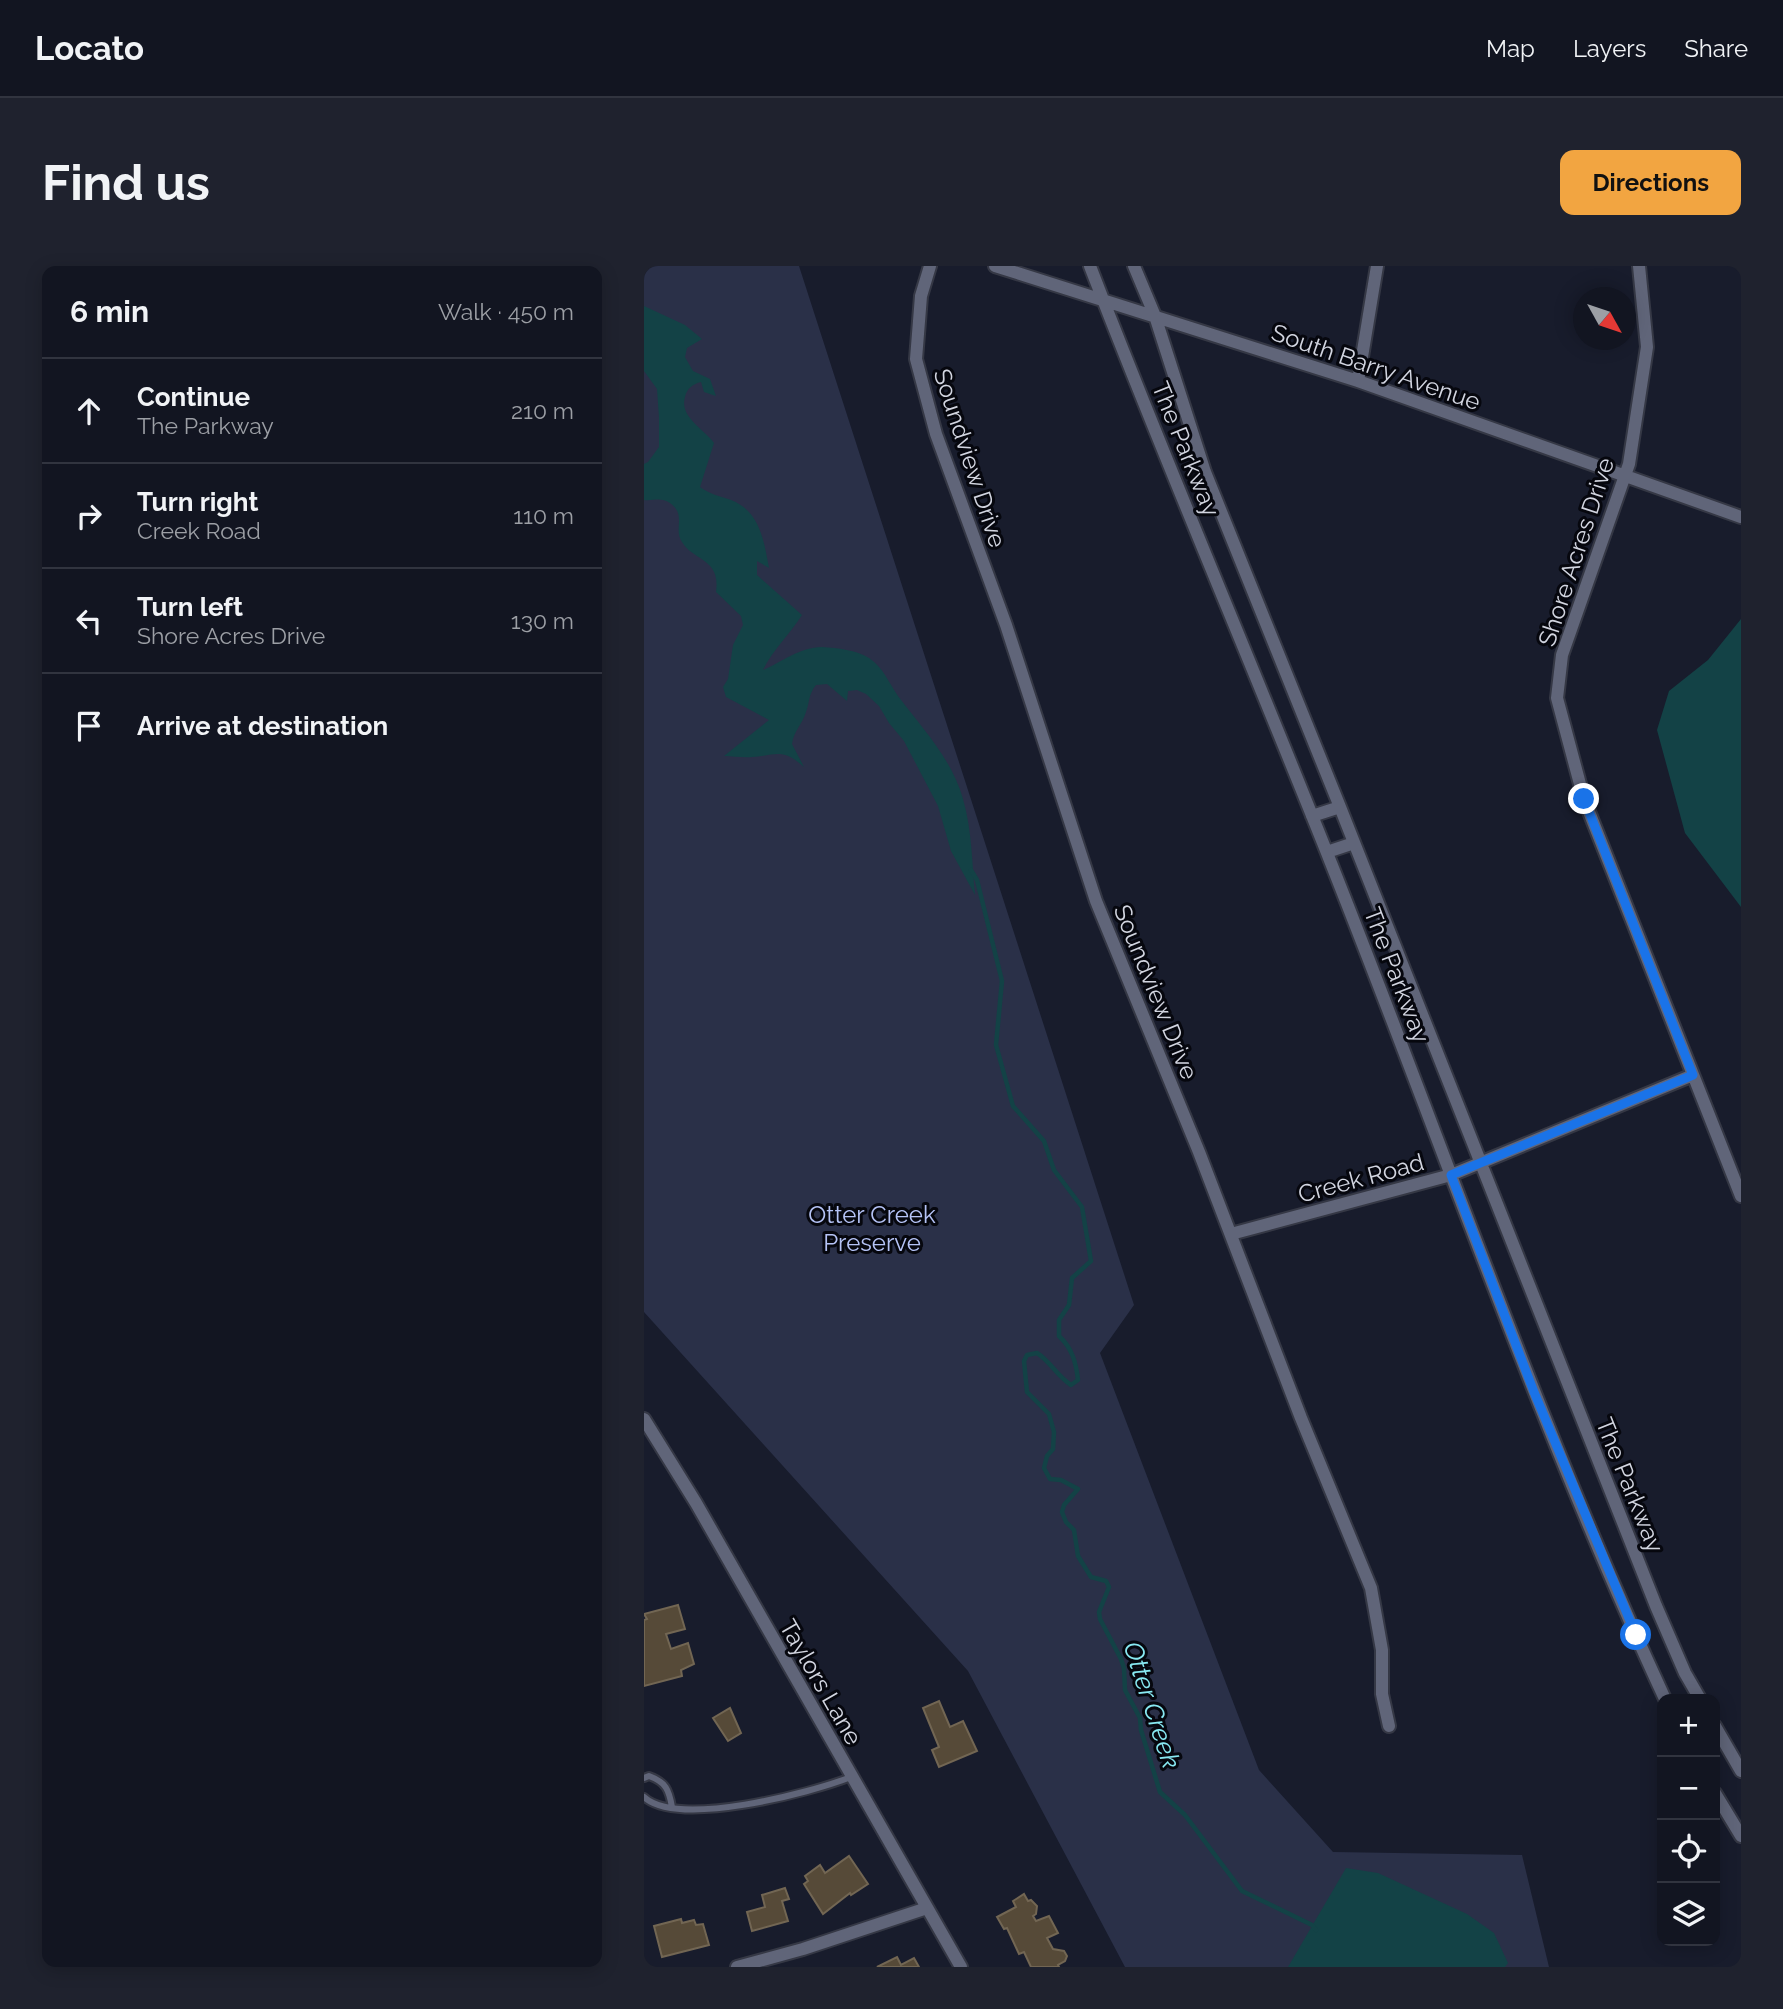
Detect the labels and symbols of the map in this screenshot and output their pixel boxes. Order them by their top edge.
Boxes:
north arrow [1573,287,1636,350]
street label: South Barry Avenue [1268,318,1484,416]
street label: Soundview Drive [927,365,1013,551]
street label: The Parkway [1146,377,1226,521]
street label: Shore Acres Drive [1532,454,1620,650]
route end [1568,783,1599,814]
street label: Soundview Drive [1108,900,1204,1084]
street label: The Parkway [1358,903,1436,1047]
street label: Creek Road [1295,1147,1427,1209]
park label: Otter Creek Preserve [808,1200,936,1257]
street label: The Parkway [1590,1413,1670,1557]
street label: Taylors Lane [773,1614,869,1750]
route start [1620,1619,1651,1650]
water label: Otter Creek [1117,1638,1187,1772]

